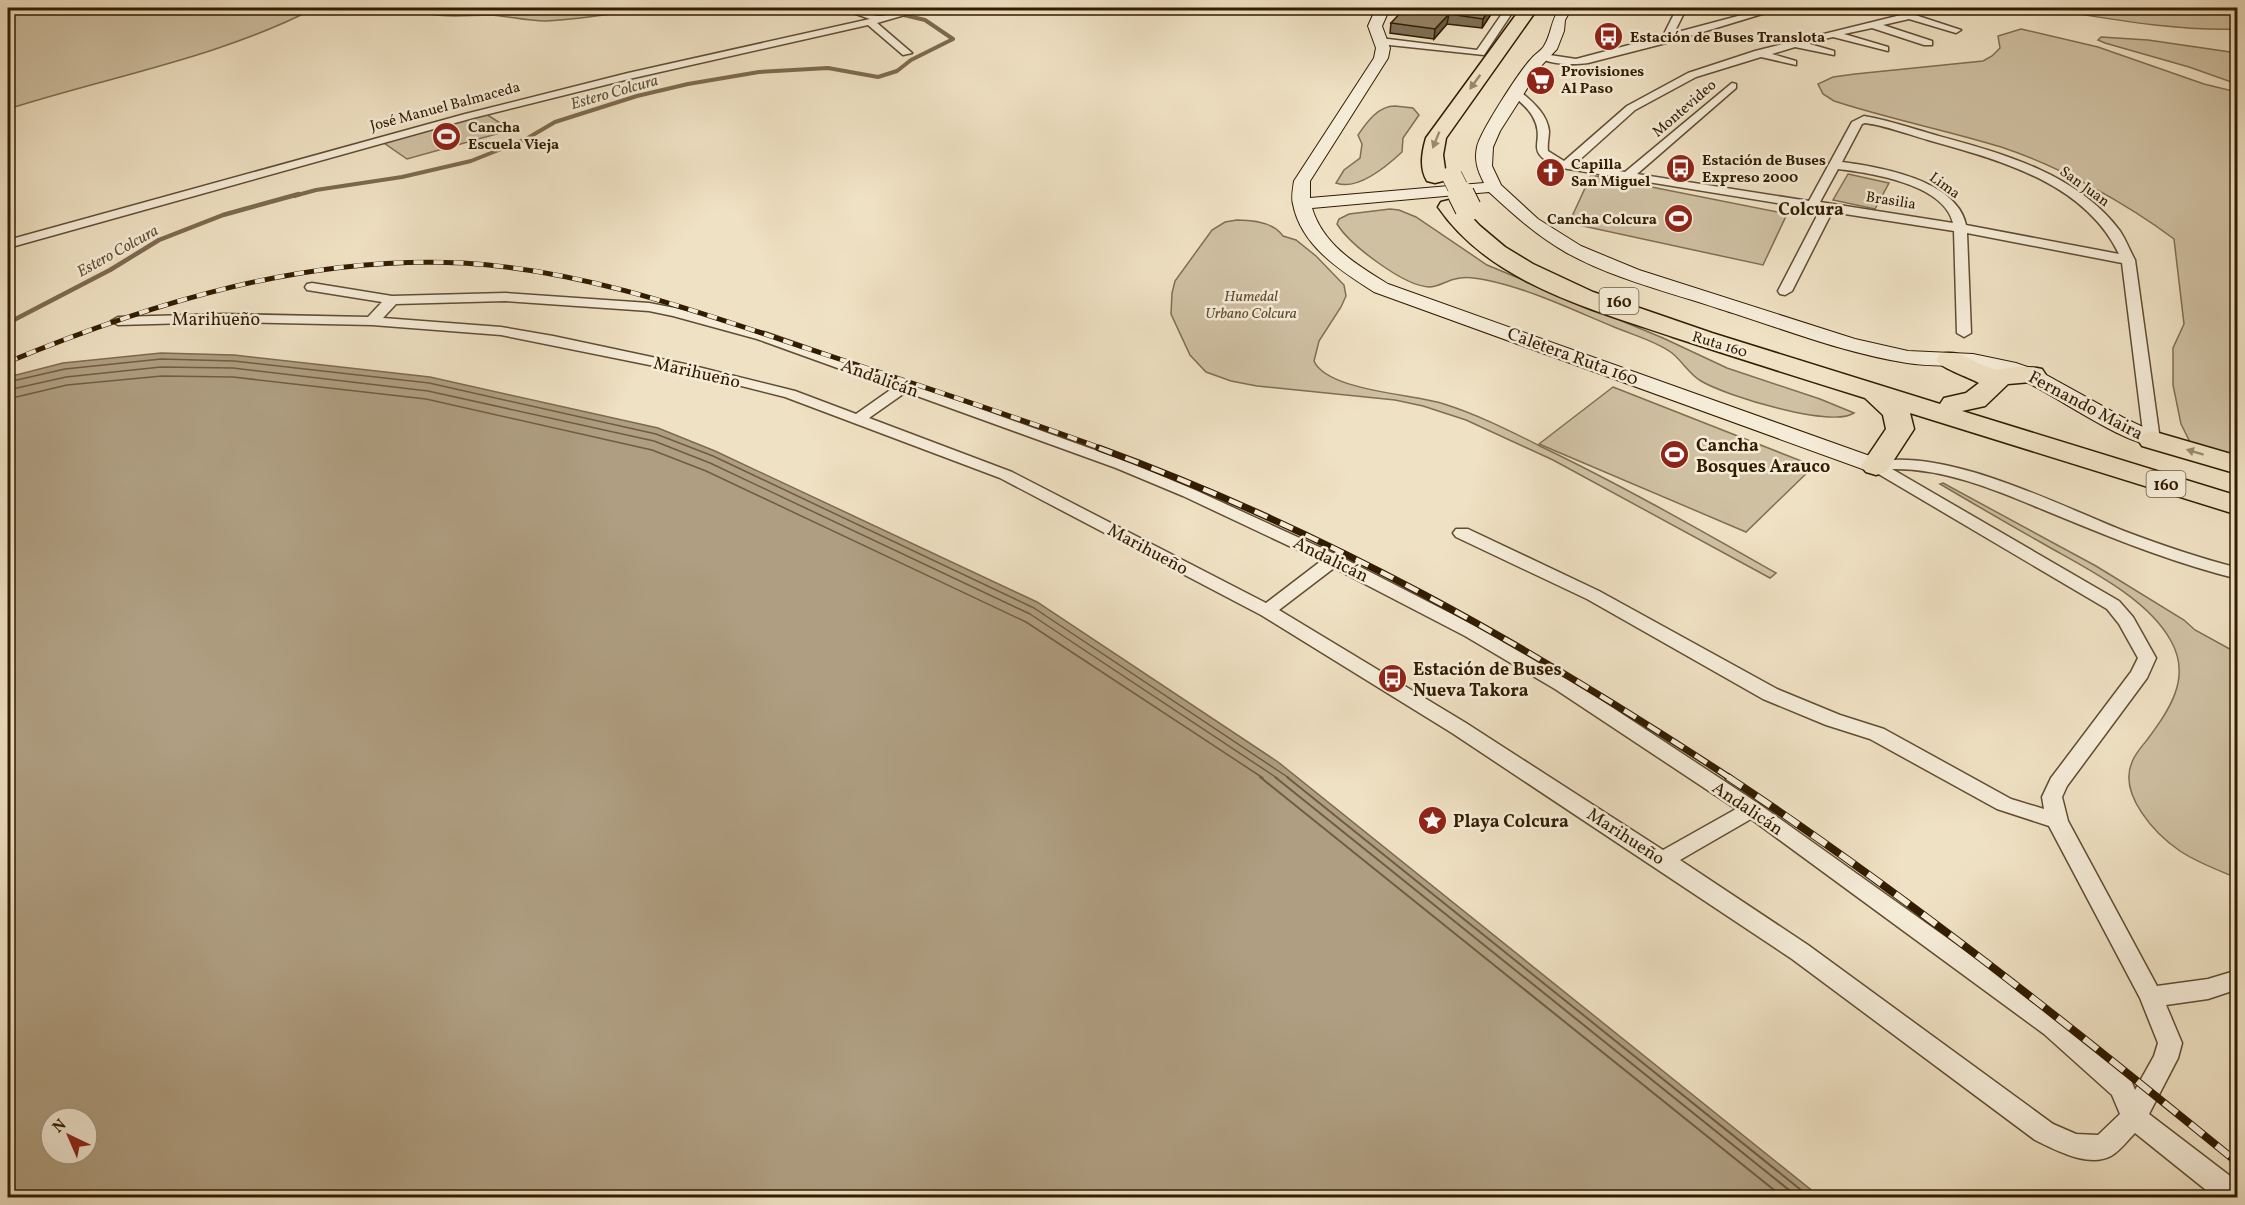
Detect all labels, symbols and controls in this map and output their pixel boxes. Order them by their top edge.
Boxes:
bus stop icon: Estación de Buses Translota [1593,21,1625,53]
place label: Estación de Buses Translota [1630,28,1825,49]
place label: Provisiones Al Paso [1561,62,1644,100]
supermarket icon: Provisiones Al Paso [1524,64,1556,96]
water label: Estero Colcura [568,70,661,116]
one-way arrow [1469,73,1481,89]
street label: Montevideo [1648,75,1722,143]
street label: José Manuel Balmaceda [368,77,523,138]
place label: Cancha Escuela Vieja [468,118,559,156]
sports icon: Cancha Escuela Vieja [431,120,463,152]
one-way arrow [1431,132,1441,150]
place label: Estación de Buses Expreso 2000 [1702,151,1826,189]
bus stop icon: Estación de Buses Expreso 2000 [1665,153,1697,185]
place label: Capilla San Miguel [1571,155,1650,193]
church icon: Capilla San Miguel [1534,157,1566,189]
street label: San Juan [2055,162,2114,213]
street label: Lima [1924,168,1964,205]
street label: Brasilia [1864,187,1917,216]
district label: Colcura [1778,198,1844,223]
sports icon: Cancha Colcura [1662,203,1694,235]
place label: Cancha Colcura [1547,210,1657,231]
water label: Estero Colcura [73,220,163,283]
park label: Humedal Urbano Colcura [1205,287,1297,325]
road number: 160 [1600,288,1638,314]
street label: Marihueño [172,308,260,333]
street label: Caletera Ruta 160 [1504,322,1642,393]
street label: Ruta 160 [1689,327,1750,364]
street label: Marihueño [651,351,743,396]
street label: Andalicán [837,354,922,405]
street label: Fernando Maira [2023,366,2147,447]
place label: Cancha Bosques Arauco [1696,434,1830,480]
sports icon: Cancha Bosques Arauco [1659,439,1691,471]
one-way arrow [2186,447,2204,456]
road number: 160 [2146,471,2186,497]
street label: Marihueño [1102,519,1192,582]
street label: Andalicán [1288,531,1372,589]
place label: Estación de Buses Nueva Takora [1413,658,1562,704]
bus stop icon: Estación de Buses Nueva Takora [1376,663,1408,695]
street label: Andalicán [1707,776,1788,842]
street label: Marihueño [1581,803,1669,872]
place icon: Playa Colcura [1416,805,1448,837]
place label: Playa Colcura [1453,810,1569,835]
north arrow [39,1106,99,1166]
text: N [48,1114,72,1139]

